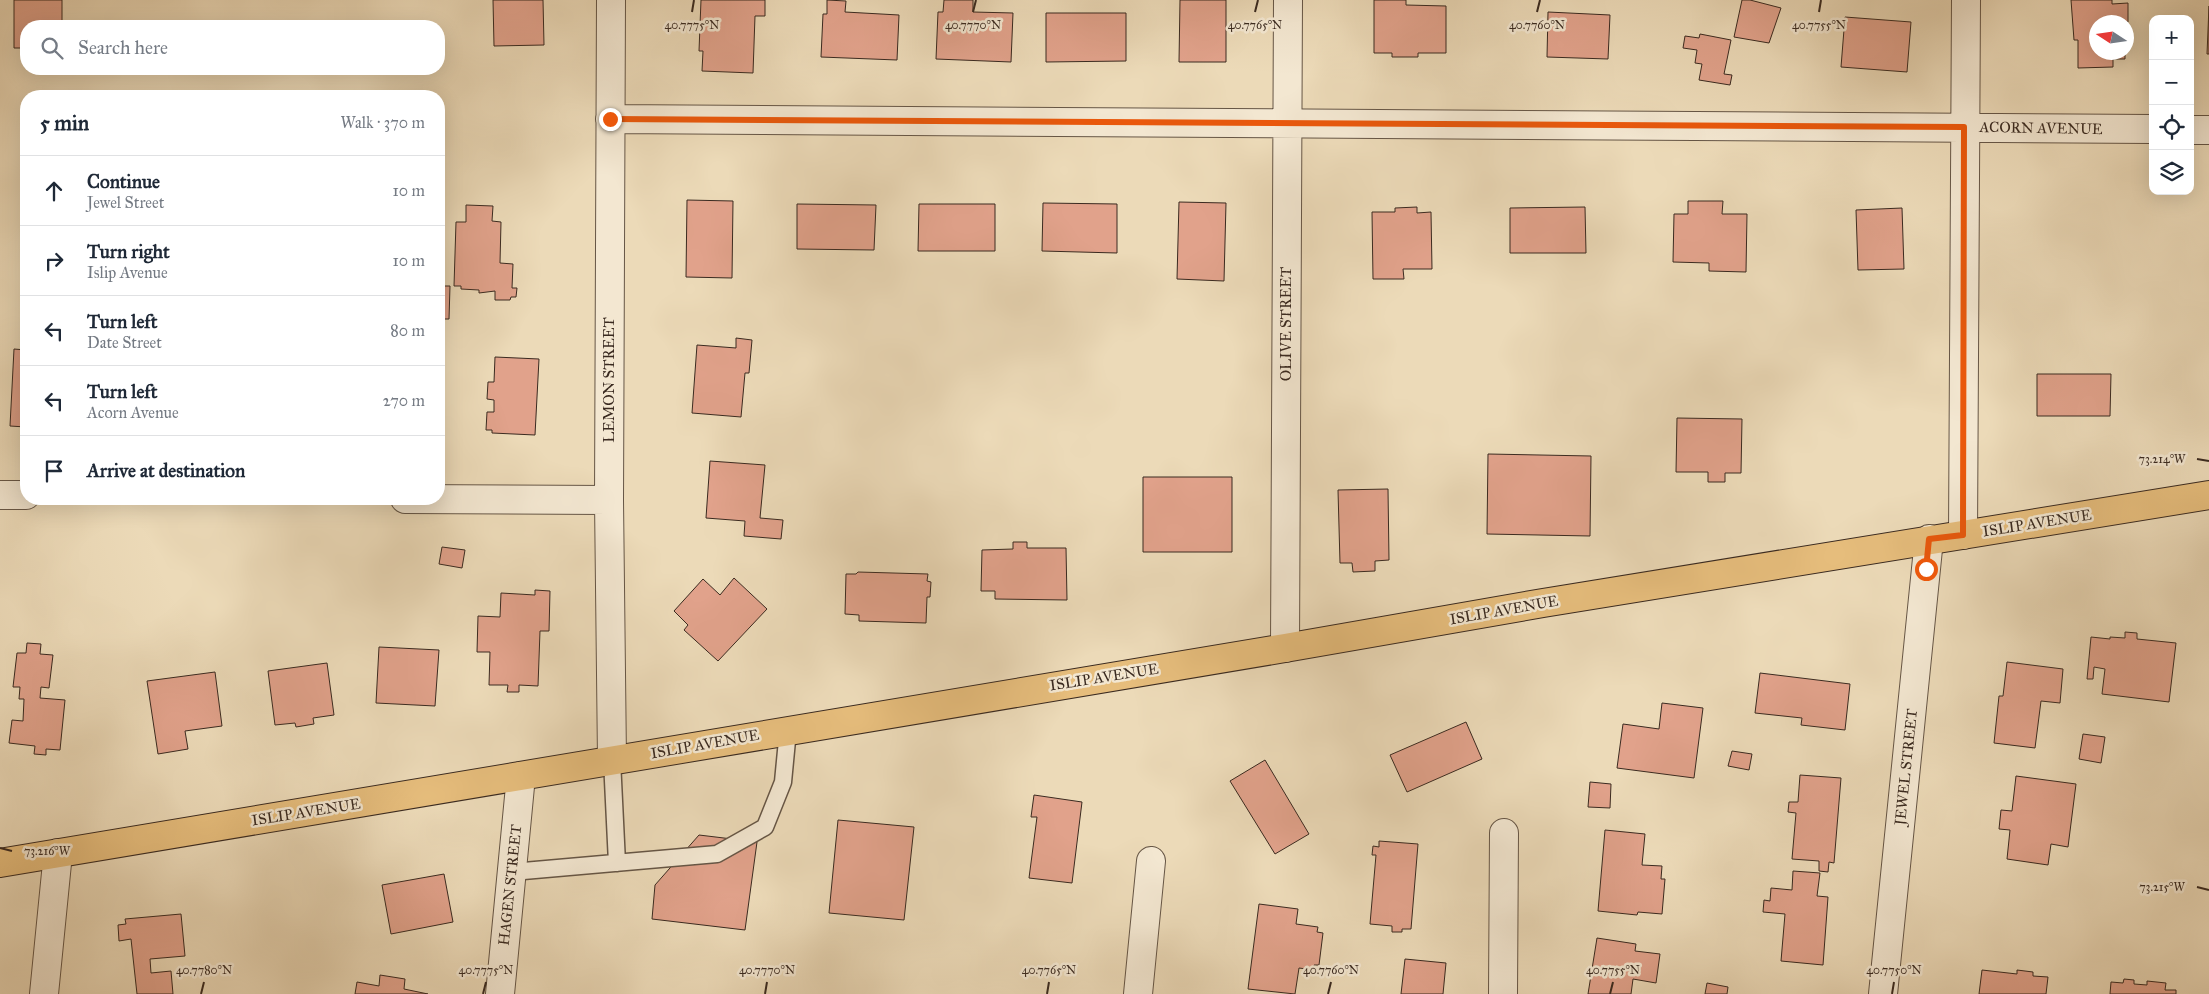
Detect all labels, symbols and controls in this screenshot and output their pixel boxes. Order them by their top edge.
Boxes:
north arrow [2089,15,2134,60]
map controls [2149,15,2194,195]
button: + [2149,15,2194,60]
text: 40.7775°N [665,18,719,32]
text: 40.7770°N [945,18,1001,32]
text: 40.7765°N [1228,18,1282,32]
text: 40.7760°N [1509,18,1565,32]
text: 40.7755°N [1792,18,1846,32]
search box [20,20,445,75]
icon: search [38,34,66,62]
text: Search here [78,36,168,59]
button: − [2149,60,2194,105]
button: locate [2149,105,2194,150]
route end [599,108,622,131]
text: 5 min [40,110,89,136]
text: Walk · 370 m [341,113,425,132]
street label: ACORN AVENUE [1978,118,2103,138]
button: layers [2149,150,2194,195]
text: Continue [87,170,160,193]
icon: ahead [40,177,68,205]
text: 10 m [393,181,425,200]
text: Jewel Street [87,193,164,212]
text: Turn right [87,240,170,263]
icon: right [40,247,68,275]
text: 10 m [393,251,425,270]
text: Islip Avenue [87,263,168,282]
street label: OLIVE STREET [1277,267,1295,381]
text: Turn left [87,310,157,333]
icon: left [40,317,68,345]
street label: LEMON STREET [600,317,618,443]
text: 80 m [390,321,425,340]
text: Date Street [87,333,162,352]
text: Turn left [87,380,157,403]
icon: left [40,387,68,415]
text: 270 m [383,391,425,410]
text: Acorn Avenue [87,403,179,422]
text: 73.214°W [2139,452,2186,466]
icon: arrive [40,457,68,485]
text: Arrive at destination [87,459,245,482]
street label: ISLIP AVENUE [1981,505,2093,540]
route start [1915,558,1938,581]
street label: ISLIP AVENUE [1448,592,1560,628]
street label: ISLIP AVENUE [1048,659,1160,694]
street label: JEWEL STREET [1891,708,1922,828]
street label: ISLIP AVENUE [649,726,761,762]
street label: ISLIP AVENUE [250,794,362,829]
street label: HAGEN STREET [495,824,525,946]
text: 73.216°W [24,844,71,858]
text: 73.215°W [2139,880,2185,894]
text: 40.7780°N [176,963,232,977]
text: 40.7775°N [459,963,513,977]
text: 40.7770°N [739,963,795,977]
text: 40.7765°N [1022,963,1076,977]
text: 40.7760°N [1303,963,1359,977]
text: 40.7755°N [1586,963,1640,977]
text: 40.7750°N [1866,963,1922,977]

